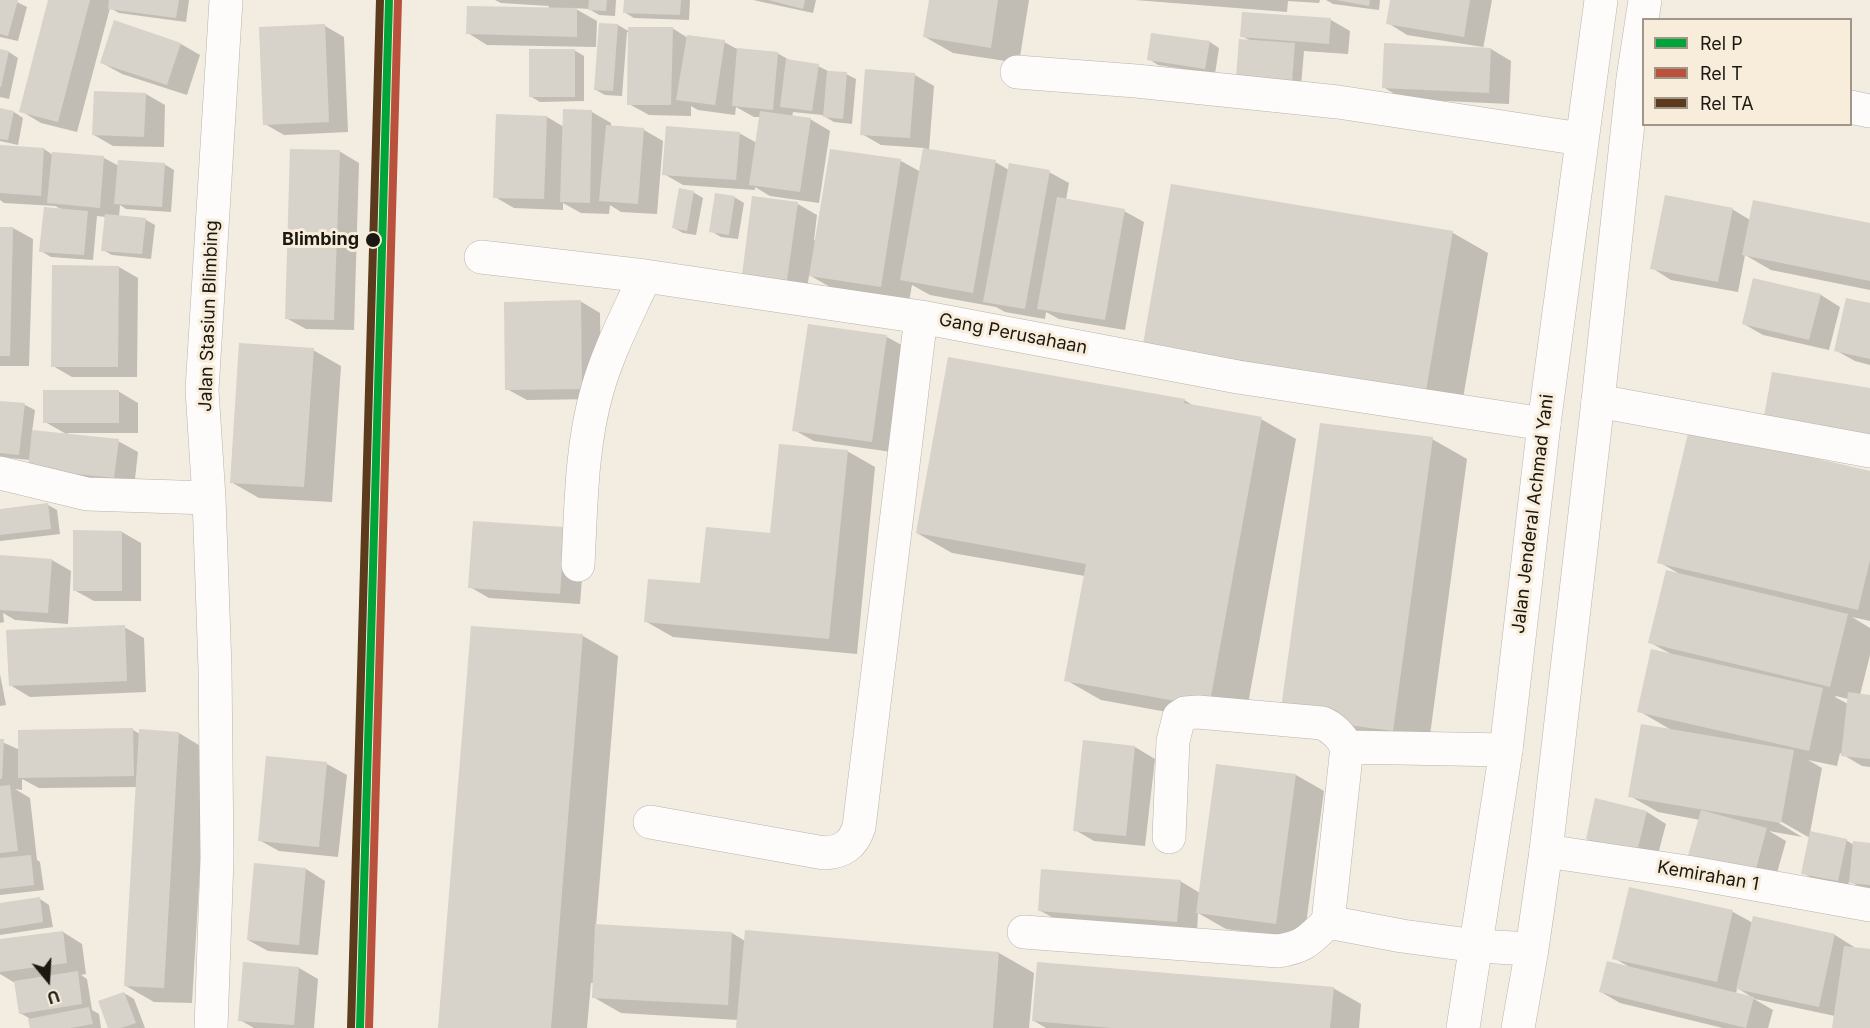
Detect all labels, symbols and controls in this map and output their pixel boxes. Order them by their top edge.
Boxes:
legend [1642,18,1852,126]
text: Rel P [1700,33,1743,54]
text: Rel T [1700,63,1743,84]
text: Rel TA [1700,93,1754,114]
street label: Jalan Stasiun Blimbing [195,220,223,412]
place label: Blimbing [282,229,359,251]
marker: Blimbing [364,231,382,249]
street label: Gang Perusahaan [937,309,1089,359]
street label: Jalan Jenderal Achmad Yani [1508,393,1558,635]
street label: Kemirahan 1 [1656,856,1760,896]
north arrow [18,950,78,1010]
text: U [45,986,62,1008]

